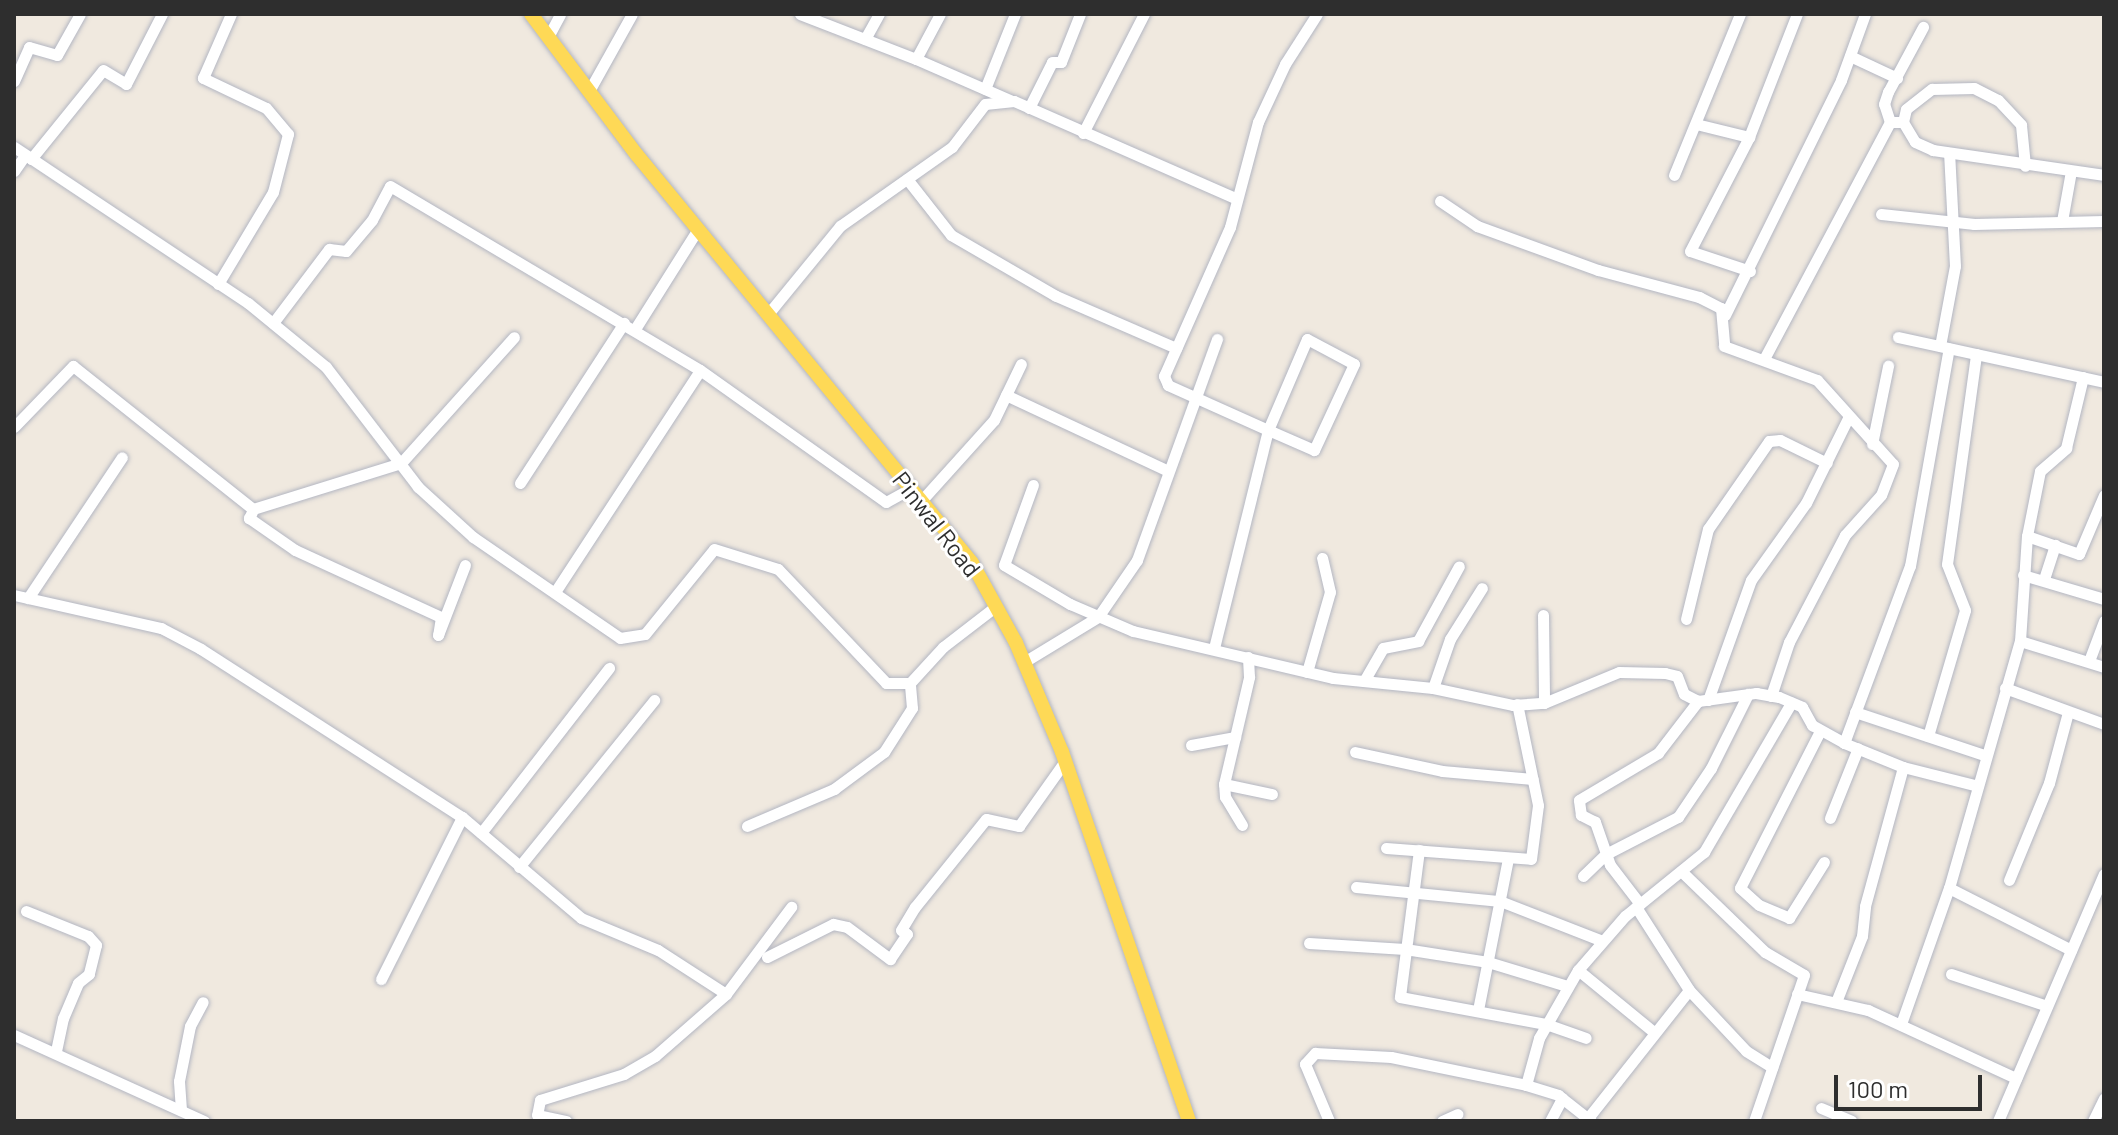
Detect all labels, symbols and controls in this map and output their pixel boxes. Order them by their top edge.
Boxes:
street label: Pinwal Road [887,466,987,582]
scale bar [1838,1059,1986,1109]
text: 100 m [1848,1074,1908,1103]

